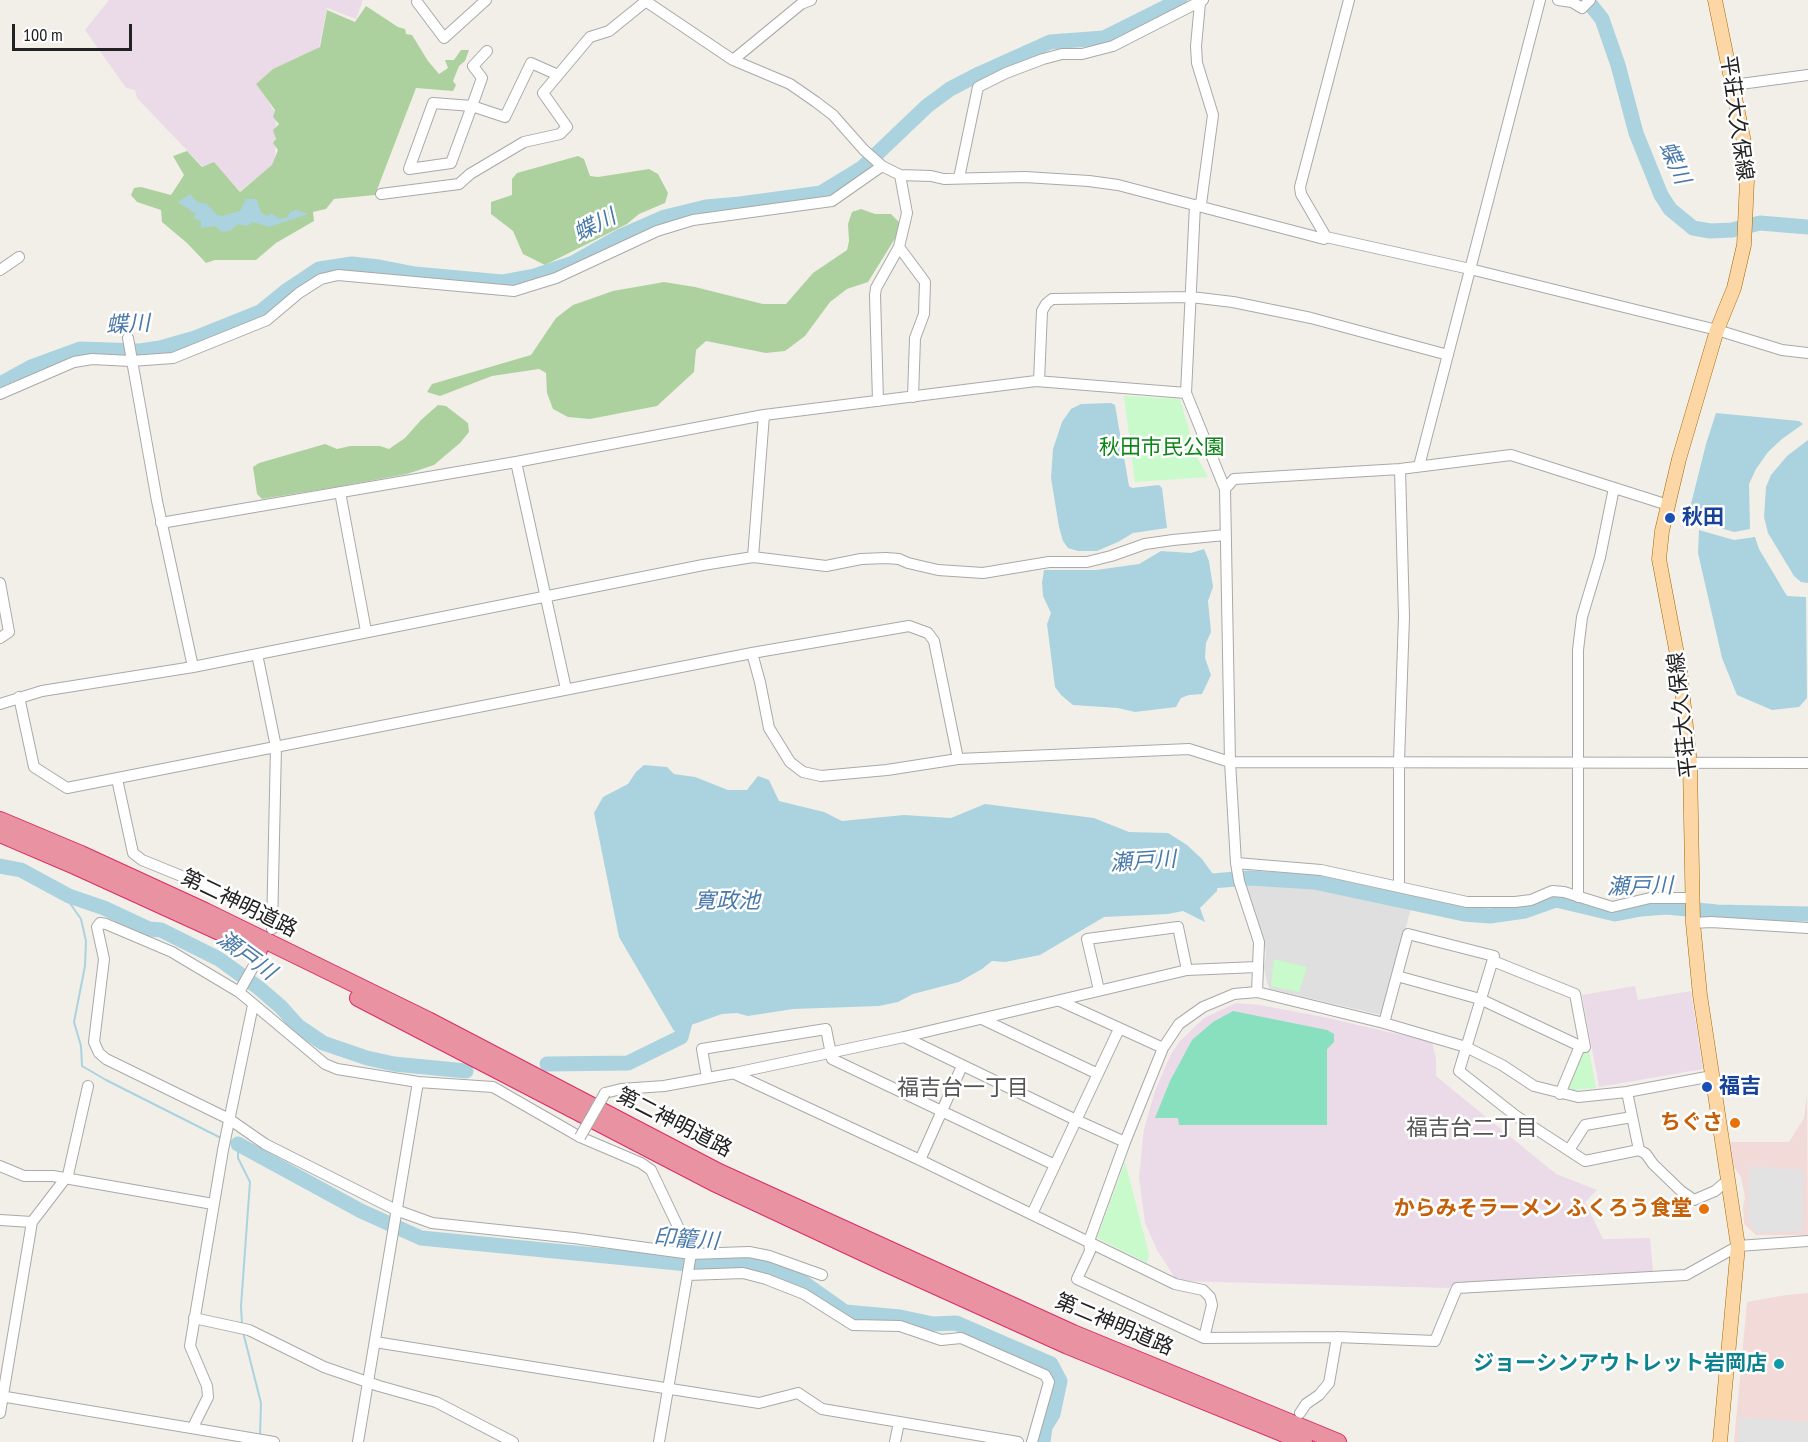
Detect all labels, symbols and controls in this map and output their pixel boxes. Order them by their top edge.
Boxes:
scale bar [15,12,135,50]
text: 100 m [23,23,63,46]
street label: 平荘大久保線 [1715,54,1757,182]
water label: 蝶川 [1653,138,1695,188]
water label: 蝶川 [569,204,621,248]
water label: 蝶川 [105,311,151,339]
park label: 秋田市民公園 [1099,435,1225,461]
place label: 秋田 [1682,505,1724,531]
marker: 秋田 [1663,511,1677,525]
street label: 平荘大久保線 [1664,651,1702,779]
water label: 瀬戸川 [1109,847,1177,877]
street label: 第二神明道路 [177,865,301,943]
water label: 瀬戸川 [1607,873,1673,901]
water label: 寛政池 [694,889,760,915]
water label: 瀬戸川 [212,926,280,986]
place label: 福吉 [1719,1074,1761,1100]
district label: 福吉台一丁目 [897,1076,1029,1102]
marker: 福吉 [1700,1080,1714,1094]
street label: 第二神明道路 [612,1083,736,1163]
place label: ちぐさ [1660,1110,1723,1136]
district label: 福吉台二丁目 [1406,1116,1538,1142]
marker: ちぐさ [1728,1116,1742,1130]
place label: からみそラーメン ふくろう食堂 [1394,1196,1692,1222]
marker: からみそラーメン ふくろう食堂 [1697,1202,1711,1216]
water label: 印籠川 [652,1225,720,1255]
street label: 第二神明道路 [1051,1289,1177,1361]
place label: ジョーシンアウトレット岩岡店 [1473,1351,1767,1377]
marker: ジョーシンアウトレット岩岡店 [1772,1357,1786,1371]

